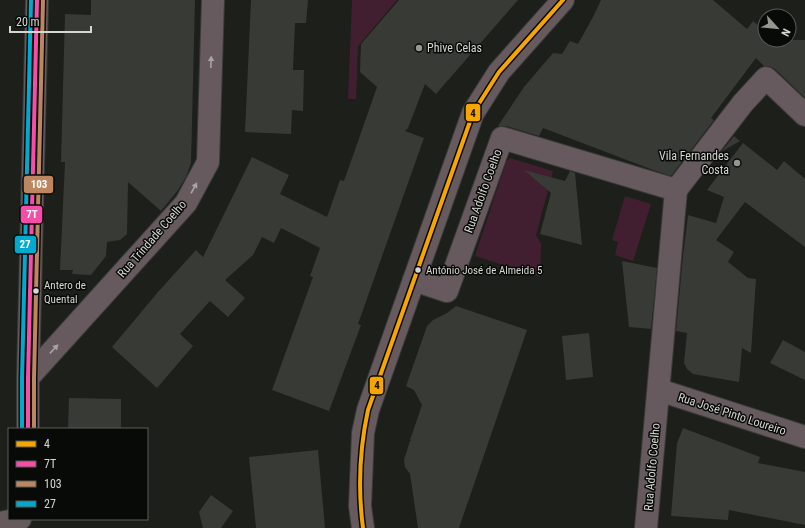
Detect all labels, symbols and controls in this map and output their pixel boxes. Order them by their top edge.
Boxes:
scale bar [10,8,91,34]
north arrow [757,8,797,48]
text: 20 m [16,15,40,29]
text: N [778,26,793,38]
place label: Phive Celas [427,41,482,55]
marker: Phive Celas [414,43,424,53]
one-way arrow [208,55,214,68]
line badge: 4 [465,103,481,122]
text: 4 [470,107,476,120]
street label: Rua Adolfo Coelho [461,147,505,235]
place label: Vila Fernandes Costa [659,149,729,177]
marker: Vila Fernandes Costa [732,158,742,168]
line badge: 103 [23,175,54,194]
text: 103 [31,178,48,191]
one-way arrow [190,182,197,194]
street label: Rua Trindade Coelho [115,198,189,280]
line badge: 7T [20,205,43,224]
text: 7T [26,208,38,221]
line badge: 27 [14,235,37,254]
text: 27 [19,238,31,251]
place label: António José de Almeida 5 [426,264,542,277]
marker: António José de Almeida 5 [413,265,423,275]
place label: Antero de Quental [44,279,86,306]
marker: Antero de Quental [31,286,41,296]
one-way arrow [49,345,58,354]
line badge: 4 [369,376,384,395]
text: 4 [374,379,380,392]
street label: Rua José Pinto Loureiro [676,390,788,438]
street label: Rua Adolfo Coelho [641,423,663,511]
legend [8,428,148,520]
text: 4 [44,437,50,451]
text: 7T [44,457,56,471]
text: 103 [44,477,62,491]
text: 27 [44,497,56,511]

